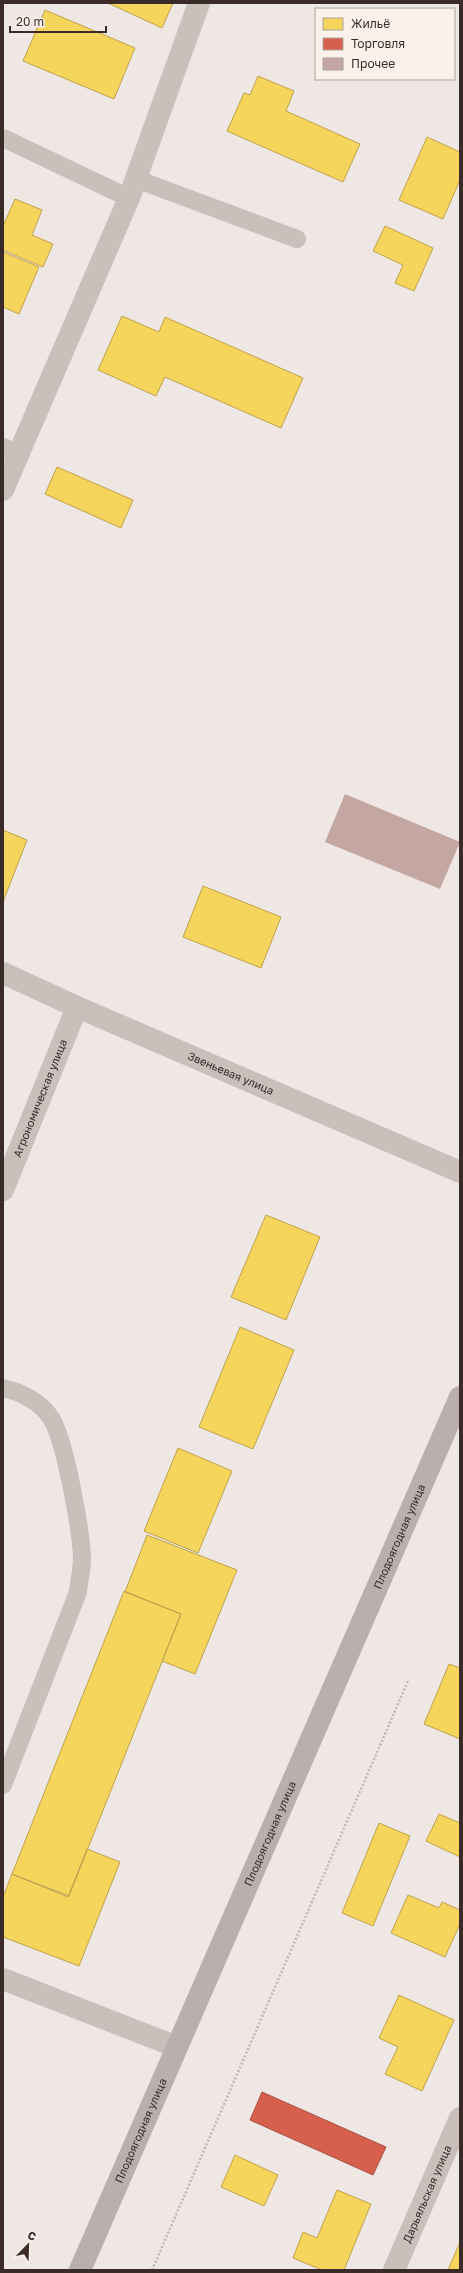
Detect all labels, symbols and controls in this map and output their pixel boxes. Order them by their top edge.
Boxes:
scale bar [10,8,106,34]
legend [315,8,455,80]
text: 20 m [16,14,44,29]
text: Жильё [351,16,390,31]
text: Торговля [351,36,405,51]
text: Прочее [351,56,395,71]
street label: Агрономическая улица [10,1037,69,1159]
street label: Звеньевая улица [186,1049,276,1097]
street label: Плодоягодная улица [370,1482,427,1591]
street label: Плодоягодная улица [241,1779,298,1888]
street label: Плодоягодная улица [112,2076,169,2185]
street label: Дарьяльская улица [400,2143,453,2244]
north arrow [8,2225,48,2265]
text: С [26,2228,38,2243]

